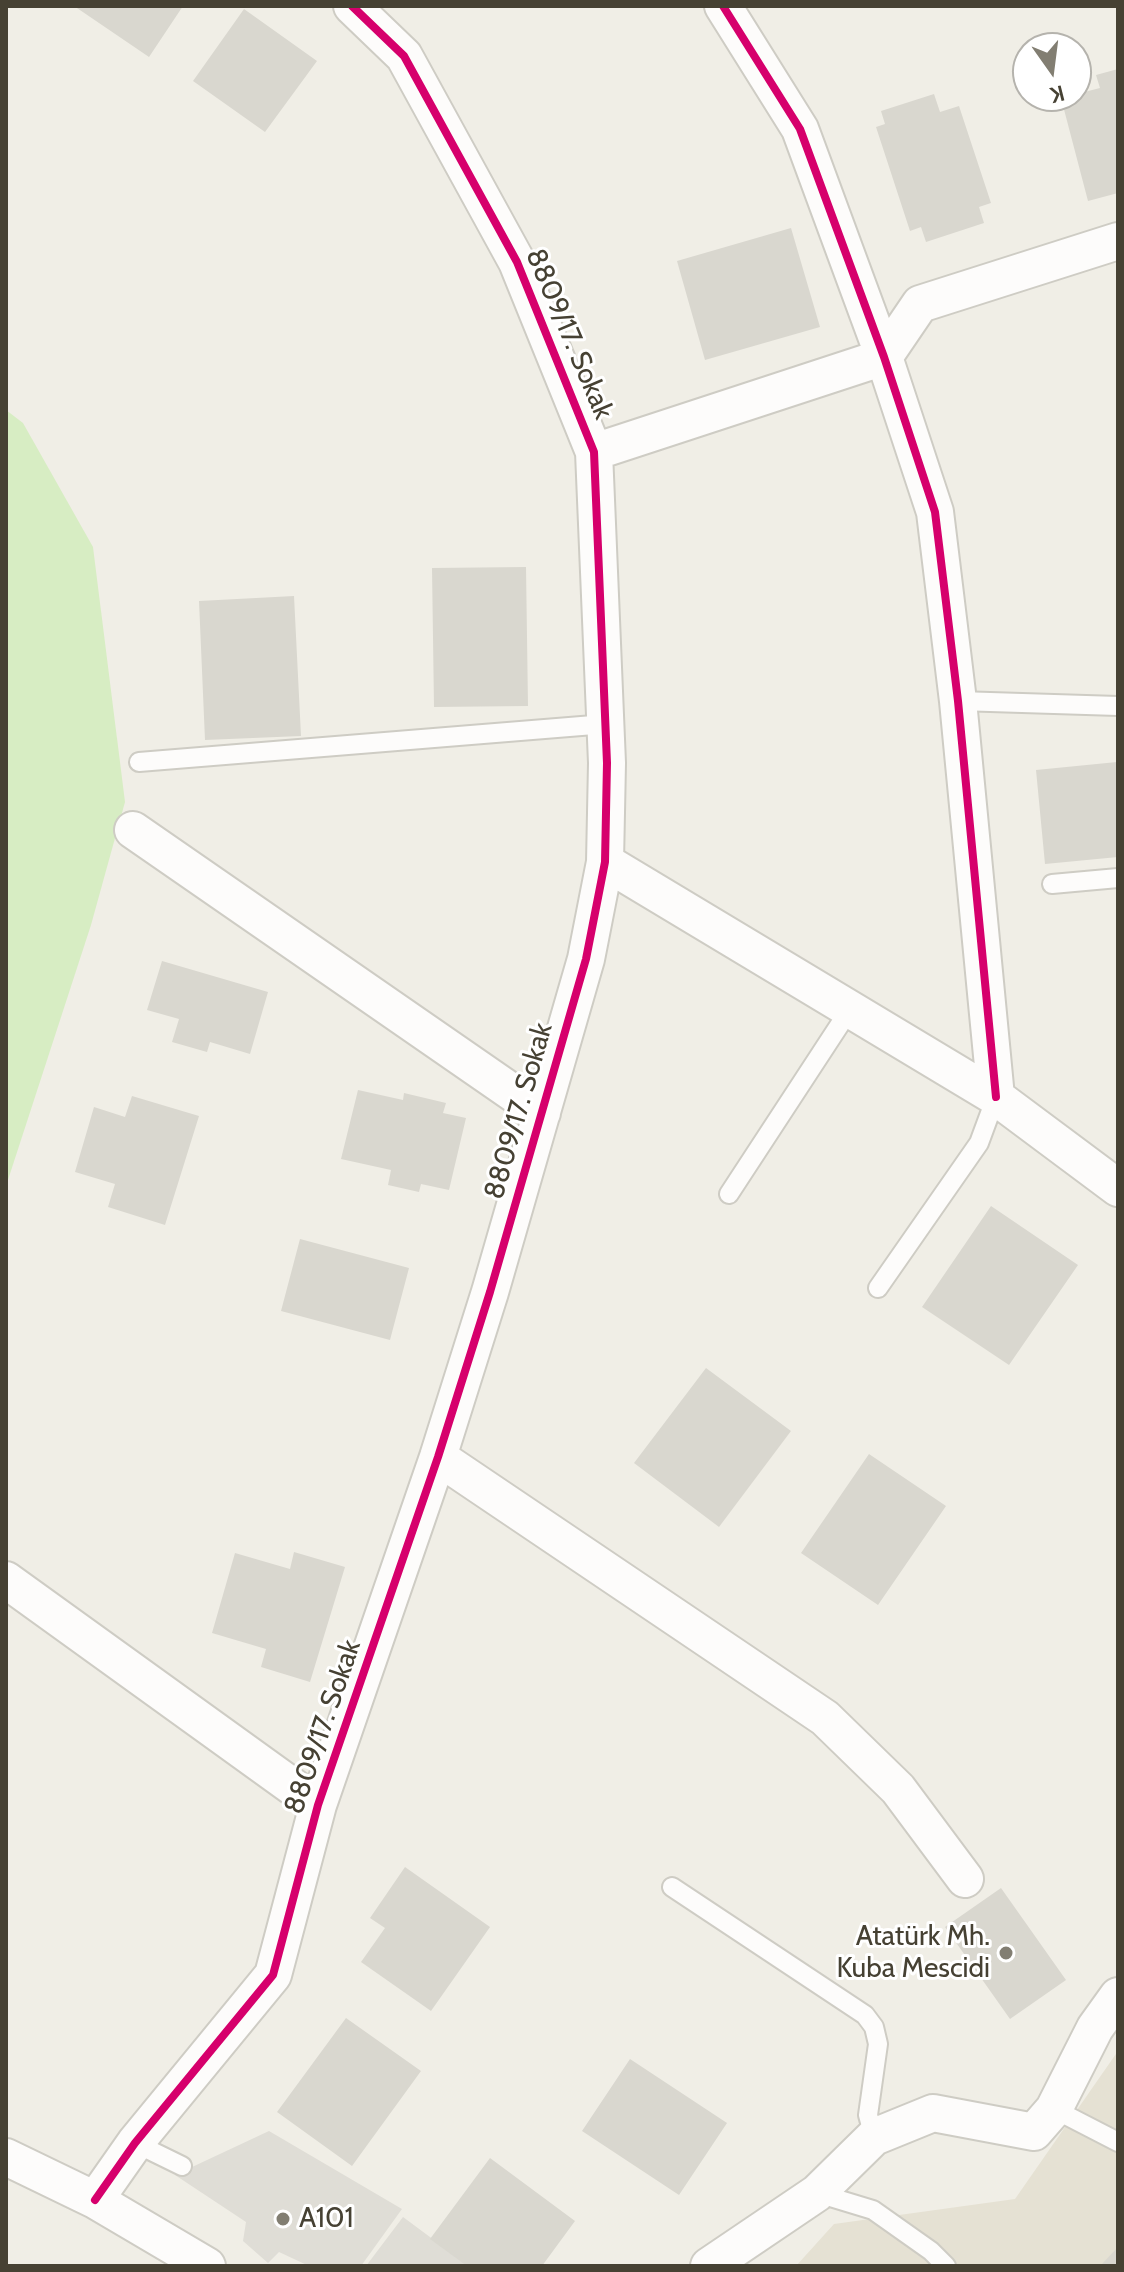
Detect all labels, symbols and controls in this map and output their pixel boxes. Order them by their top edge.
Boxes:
north arrow [1012,32,1092,112]
text: K [1047,79,1067,109]
street label: 8809/17. Sokak [518,244,620,424]
street label: 8809/17. Sokak [478,1019,560,1203]
street label: 8809/17. Sokak [277,1636,369,1818]
place label: Atatürk Mh. Kuba Mescidi [836,1920,990,1986]
marker: Atatürk Mh. Kuba Mescidi [997,1944,1015,1962]
place label: A101 [299,2202,354,2236]
marker: A101 [274,2210,292,2228]

